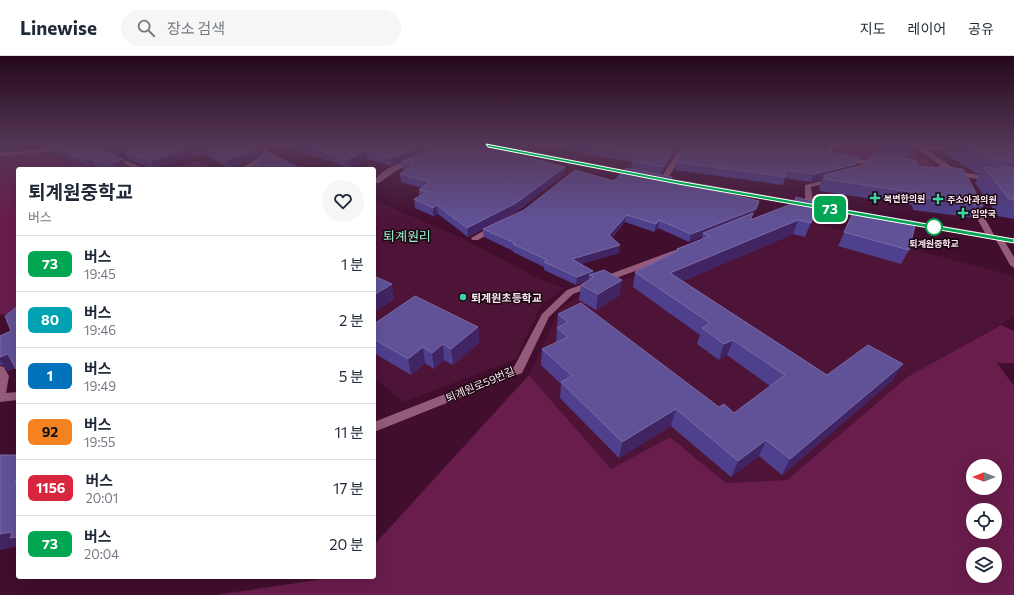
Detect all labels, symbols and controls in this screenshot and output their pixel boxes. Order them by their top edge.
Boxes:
search box [121,10,401,46]
text: Linewise [20,16,97,39]
icon: search [135,17,157,39]
text: 장소 검색 [167,19,225,37]
text: 지도 [860,20,886,37]
text: 레이어 [908,20,946,37]
text: 공유 [968,20,994,37]
text: 퇴계원중학교 [28,180,133,203]
button: heart [322,180,364,222]
marker: 북변한의원 [869,192,881,204]
place label: 북변한의원 [883,193,925,204]
marker: 주소아과의원 [932,193,944,205]
place label: 주소아과의원 [947,194,997,205]
line badge: 73 [812,196,848,222]
text: 73 [822,200,838,217]
marker: 임약국 [958,208,968,218]
place label: 임약국 [971,208,997,219]
text: 버스 [28,209,52,225]
marker: 퇴계원중학교 [925,218,943,236]
district label: 퇴계원리 [383,228,431,244]
place label: 퇴계원중학교 [909,238,959,249]
text: 버스 [84,247,112,265]
text: 73 [42,255,58,272]
text: 1 분 [341,255,364,273]
text: 19:45 [84,266,116,282]
place label: 퇴계원초등학교 [471,291,542,304]
marker: 퇴계원초등학교 [458,292,468,302]
text: 버스 [84,303,112,321]
text: 80 [41,311,59,328]
text: 2 분 [339,311,364,329]
text: 19:46 [84,322,116,338]
text: 버스 [84,359,112,377]
street label: 퇴계원로59번길 [444,364,516,404]
text: 1 [47,367,53,384]
text: 5 분 [339,367,364,385]
text: 19:49 [84,378,116,394]
text: 버스 [84,415,112,433]
text: 92 [42,423,58,440]
text: 11 분 [335,423,364,441]
text: 19:55 [84,434,115,450]
north arrow [966,459,1002,495]
map controls [966,459,1002,583]
text: 버스 [85,471,113,489]
text: 1156 [36,479,65,496]
text: 17 분 [333,479,364,497]
text: 20:01 [85,490,118,506]
button: locate [966,503,1002,539]
text: 버스 [84,527,112,545]
text: 73 [42,535,58,552]
text: 20 분 [329,535,364,553]
text: 20:04 [84,546,119,562]
button: layers [966,547,1002,583]

